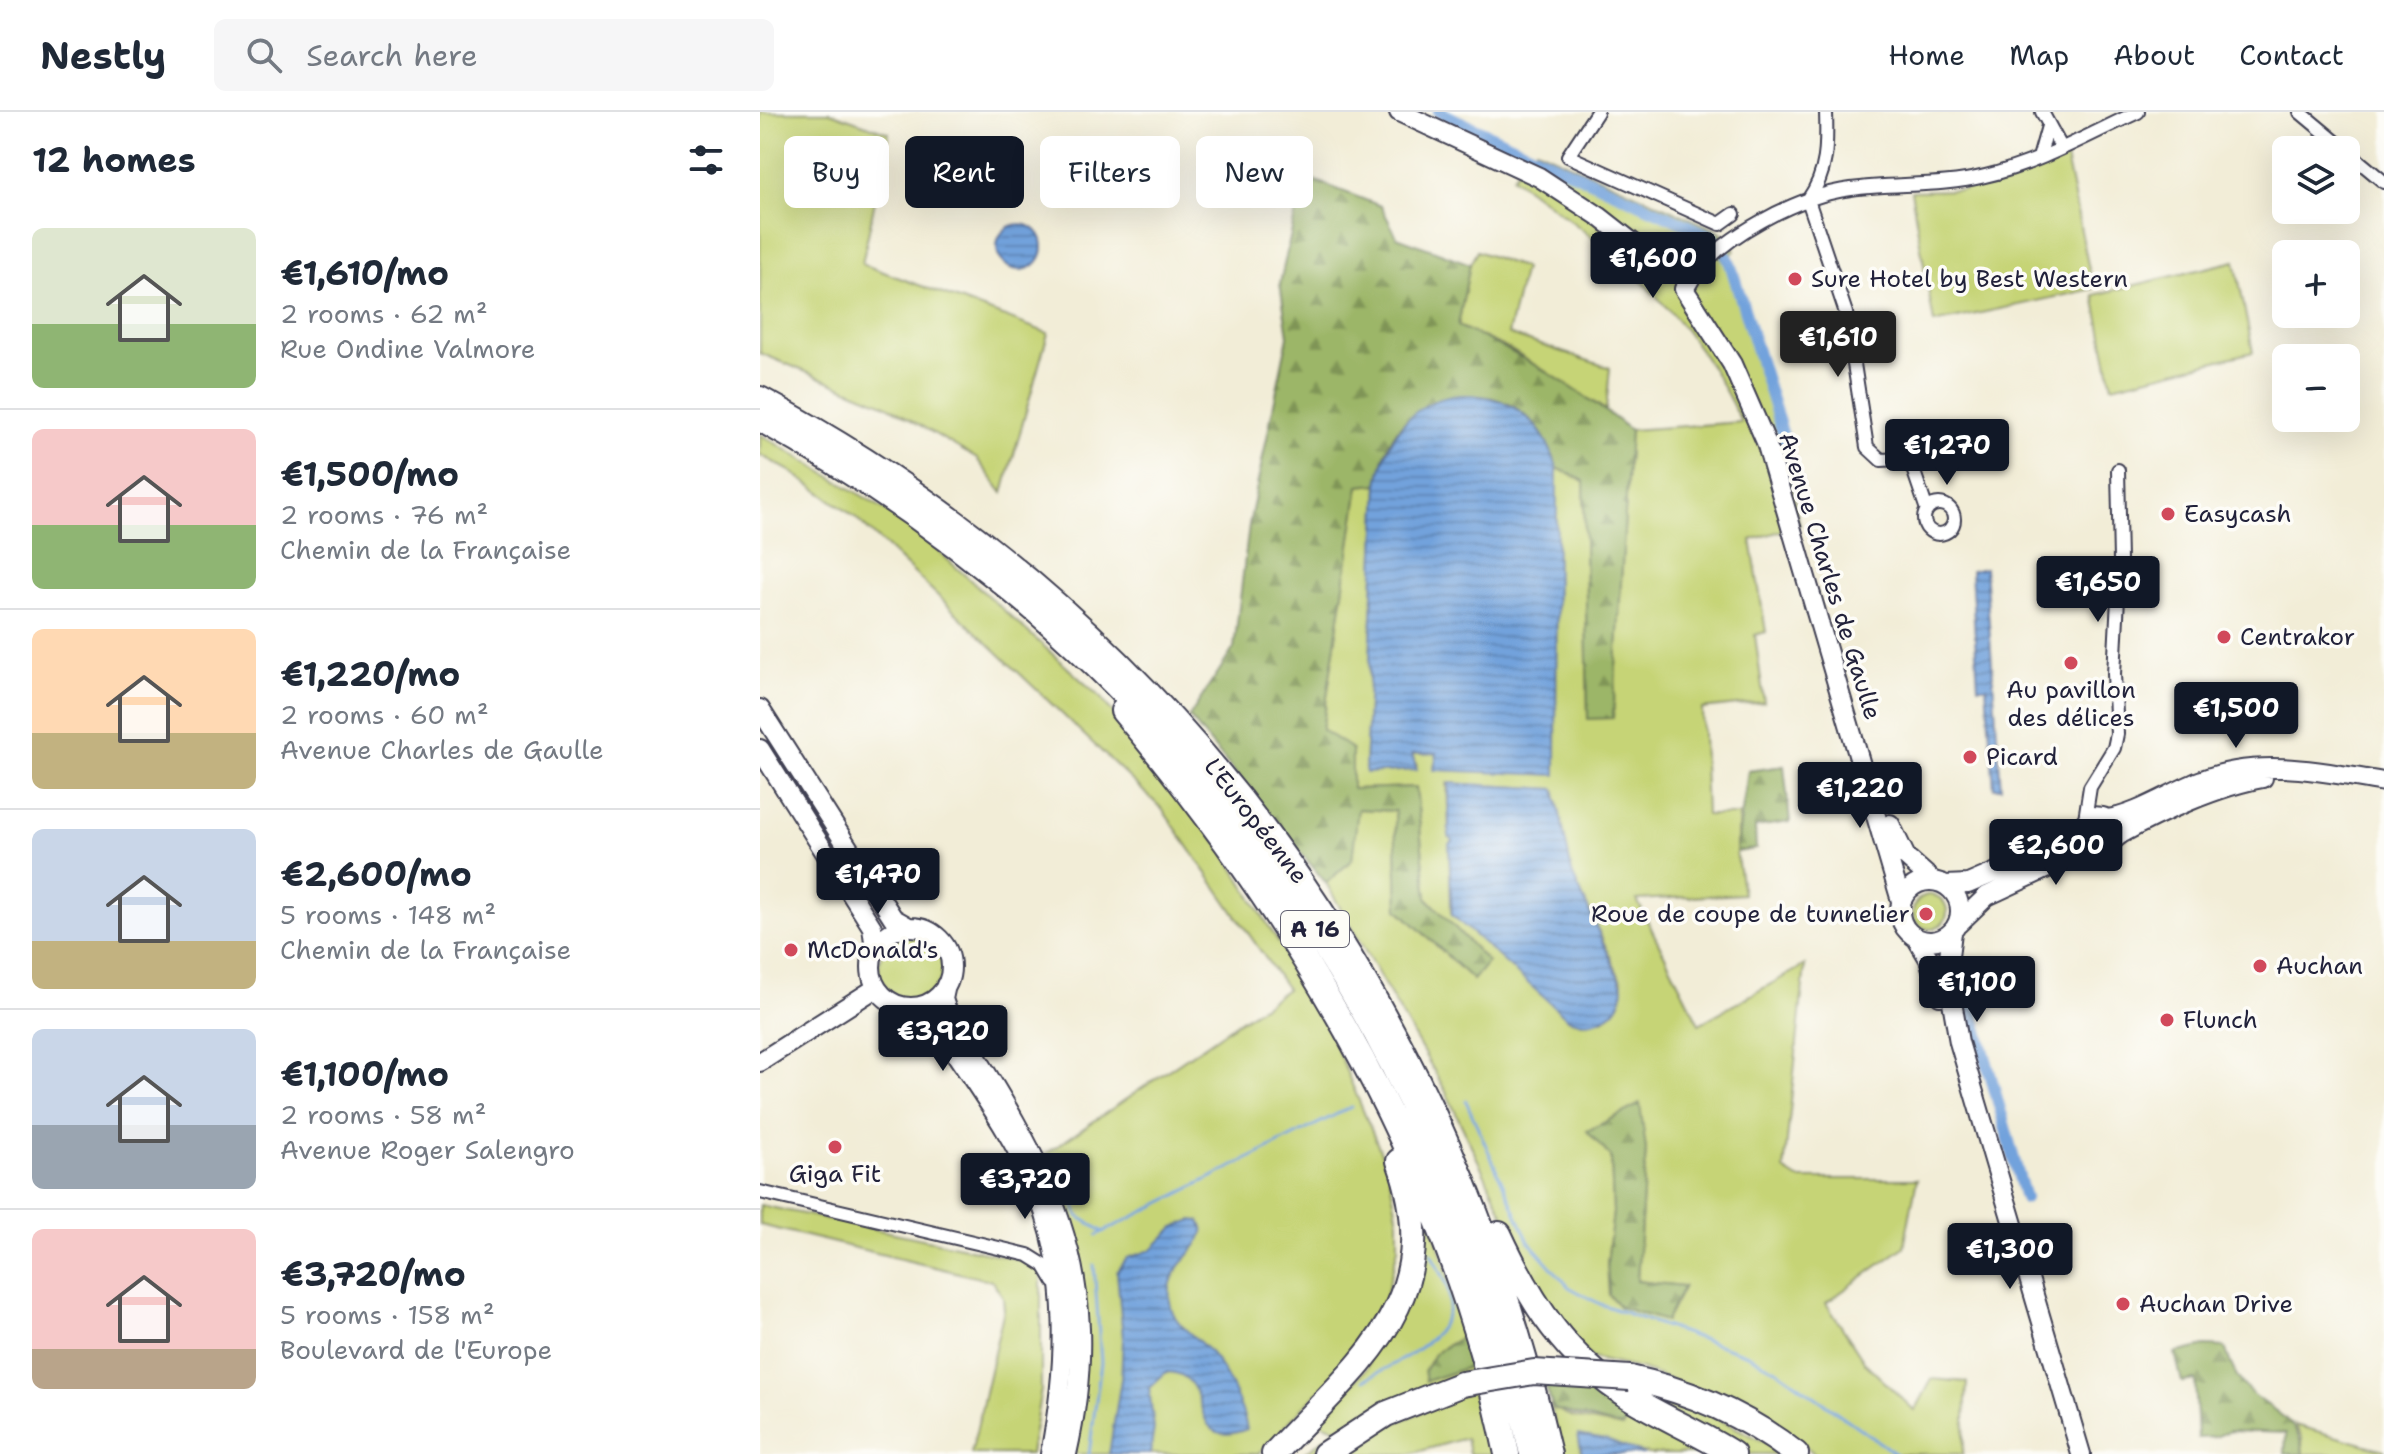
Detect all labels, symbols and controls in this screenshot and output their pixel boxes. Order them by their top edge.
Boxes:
search box [214,19,774,91]
text: Nestly [40,30,166,81]
icon: search [242,33,286,77]
text: Search here [306,35,478,76]
text: Home [1888,36,1965,74]
text: Map [2009,36,2069,74]
text: About [2113,36,2195,74]
text: Contact [2239,36,2344,74]
chip: Buy [784,136,889,208]
chip: Rent [905,136,1024,208]
chip: Filters [1040,136,1180,208]
chip: New [1196,136,1313,208]
map controls [2272,136,2360,432]
button: layers [2272,136,2360,224]
text: 12 homes [32,137,196,183]
icon: filters [684,138,728,182]
pin: €1,600 [1588,232,1718,300]
text: €1,600 [1609,240,1697,275]
button: + [2272,240,2360,328]
text: €1,610/mo [280,250,449,296]
icon: home [96,260,192,356]
place label: Sure Hotel by Best Western [1811,263,2128,295]
marker: Sure Hotel by Best Western [1786,270,1804,288]
text: 2 rooms · 62 m² [280,296,488,331]
pin: €1,610 [1773,311,1903,379]
text: €1,610 [1798,319,1878,354]
text: Rue Ondine Valmore [280,331,536,366]
button: − [2272,344,2360,432]
pin: €1,270 [1882,419,2012,487]
text: €1,270 [1903,427,1991,462]
street label: Avenue Charles de Gaulle [1771,428,1889,724]
text: €1,500/mo [280,451,459,497]
icon: home [96,461,192,557]
text: 2 rooms · 76 m² [280,497,488,532]
place label: Easycash [2184,498,2292,530]
marker: Easycash [2159,505,2177,523]
text: Chemin de la Française [280,532,571,567]
pin: €1,650 [2033,556,2163,624]
text: €1,650 [2055,564,2141,599]
place label: Centrakor [2240,621,2355,653]
marker: Centrakor [2215,628,2233,646]
text: €1,220/mo [280,651,460,697]
marker: Au pavillon des délices [2062,654,2080,672]
icon: home [96,661,192,757]
place label: Au pavillon des délices [2006,674,2136,734]
pin: €1,500 [2171,682,2301,750]
text: €1,500 [2192,690,2280,725]
text: 2 rooms · 60 m² [280,697,489,732]
text: Avenue Charles de Gaulle [280,732,604,767]
place label: Picard [1986,741,2058,773]
marker: Picard [1961,748,1979,766]
street label: L'Européenne [1197,752,1315,890]
pin: €1,220 [1795,762,1925,830]
text: €1,220 [1816,770,1904,805]
pin: €2,600 [1991,819,2121,887]
text: €2,600 [2007,827,2105,862]
pin: €1,470 [813,848,943,916]
text: €2,600/mo [280,851,472,897]
text: €1,470 [835,856,921,891]
icon: home [96,861,192,957]
text: 5 rooms · 148 m² [280,897,496,932]
place label: Roue de coupe de tunnelier [1591,898,1910,930]
marker: Roue de coupe de tunnelier [1917,905,1935,923]
road number: A 16 [1281,911,1349,947]
text: Chemin de la Française [280,932,571,967]
place label: McDonald's [807,934,939,966]
marker: McDonald's [782,941,800,959]
place label: Auchan [2276,950,2363,982]
pin: €1,100 [1912,956,2042,1024]
marker: Auchan [2251,957,2269,975]
text: €1,100 [1937,964,2017,999]
place label: Flunch [2183,1004,2258,1036]
pin: €3,920 [878,1005,1008,1073]
marker: Flunch [2158,1011,2176,1029]
text: €3,920 [896,1013,990,1048]
text: €1,100/mo [280,1051,449,1097]
icon: home [96,1061,192,1157]
text: 2 rooms · 58 m² [280,1097,486,1132]
text: Avenue Roger Salengro [280,1132,575,1167]
marker: Giga Fit [826,1138,844,1156]
pin: €3,720 [960,1153,1090,1221]
place label: Giga Fit [789,1158,881,1190]
text: €3,720 [979,1161,1071,1196]
pin: €1,300 [1945,1223,2075,1291]
text: €1,300 [1965,1231,2055,1266]
text: €3,720/mo [280,1251,466,1297]
icon: home [96,1261,192,1357]
place label: Auchan Drive [2139,1288,2293,1320]
marker: Auchan Drive [2114,1295,2132,1313]
text: 5 rooms · 158 m² [280,1297,495,1332]
text: Boulevard de l'Europe [280,1332,552,1367]

